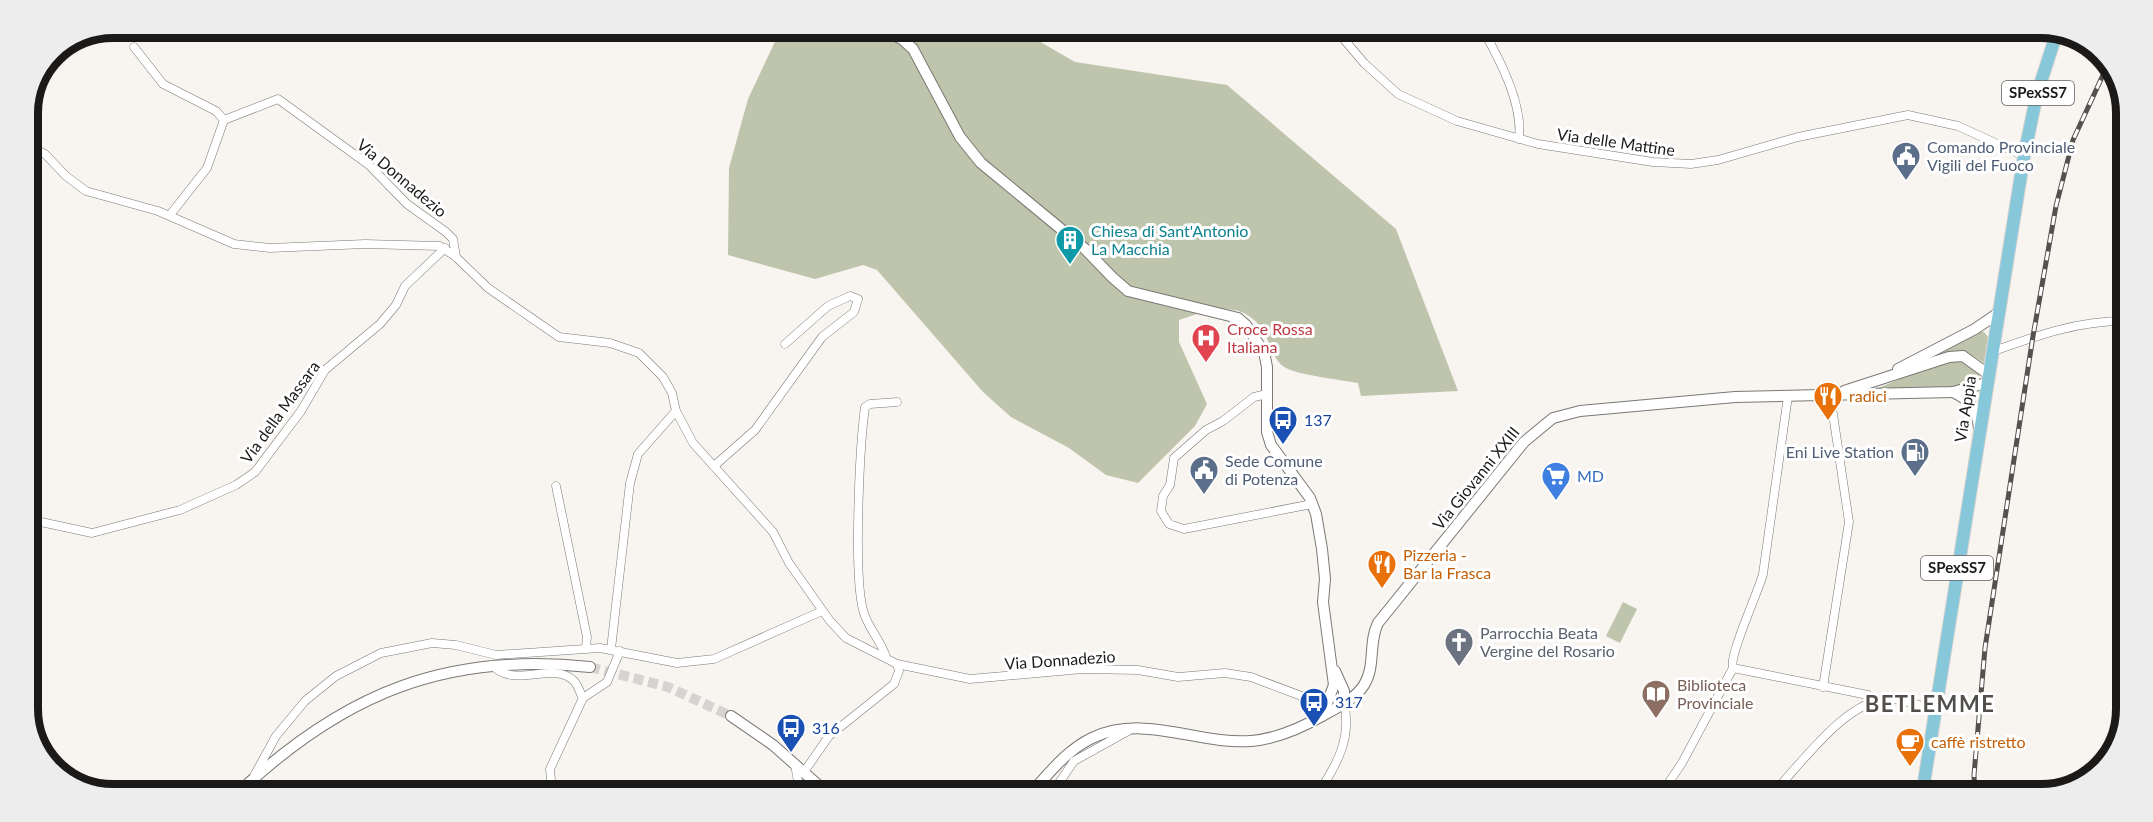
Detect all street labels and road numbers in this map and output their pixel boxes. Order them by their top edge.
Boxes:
road number: SPexSS7 [2002,81,2074,105]
street label: Via delle Mattine [1556,124,1676,159]
street label: Via Donnadezio [354,135,451,221]
street label: Via della Massara [236,357,323,467]
street label: Via Appia [1950,374,1979,443]
street label: Via Giovanni XXIII [1428,422,1523,533]
road number: SPexSS7 [1921,556,1993,580]
street label: Via Donnadezio [1004,646,1116,673]

